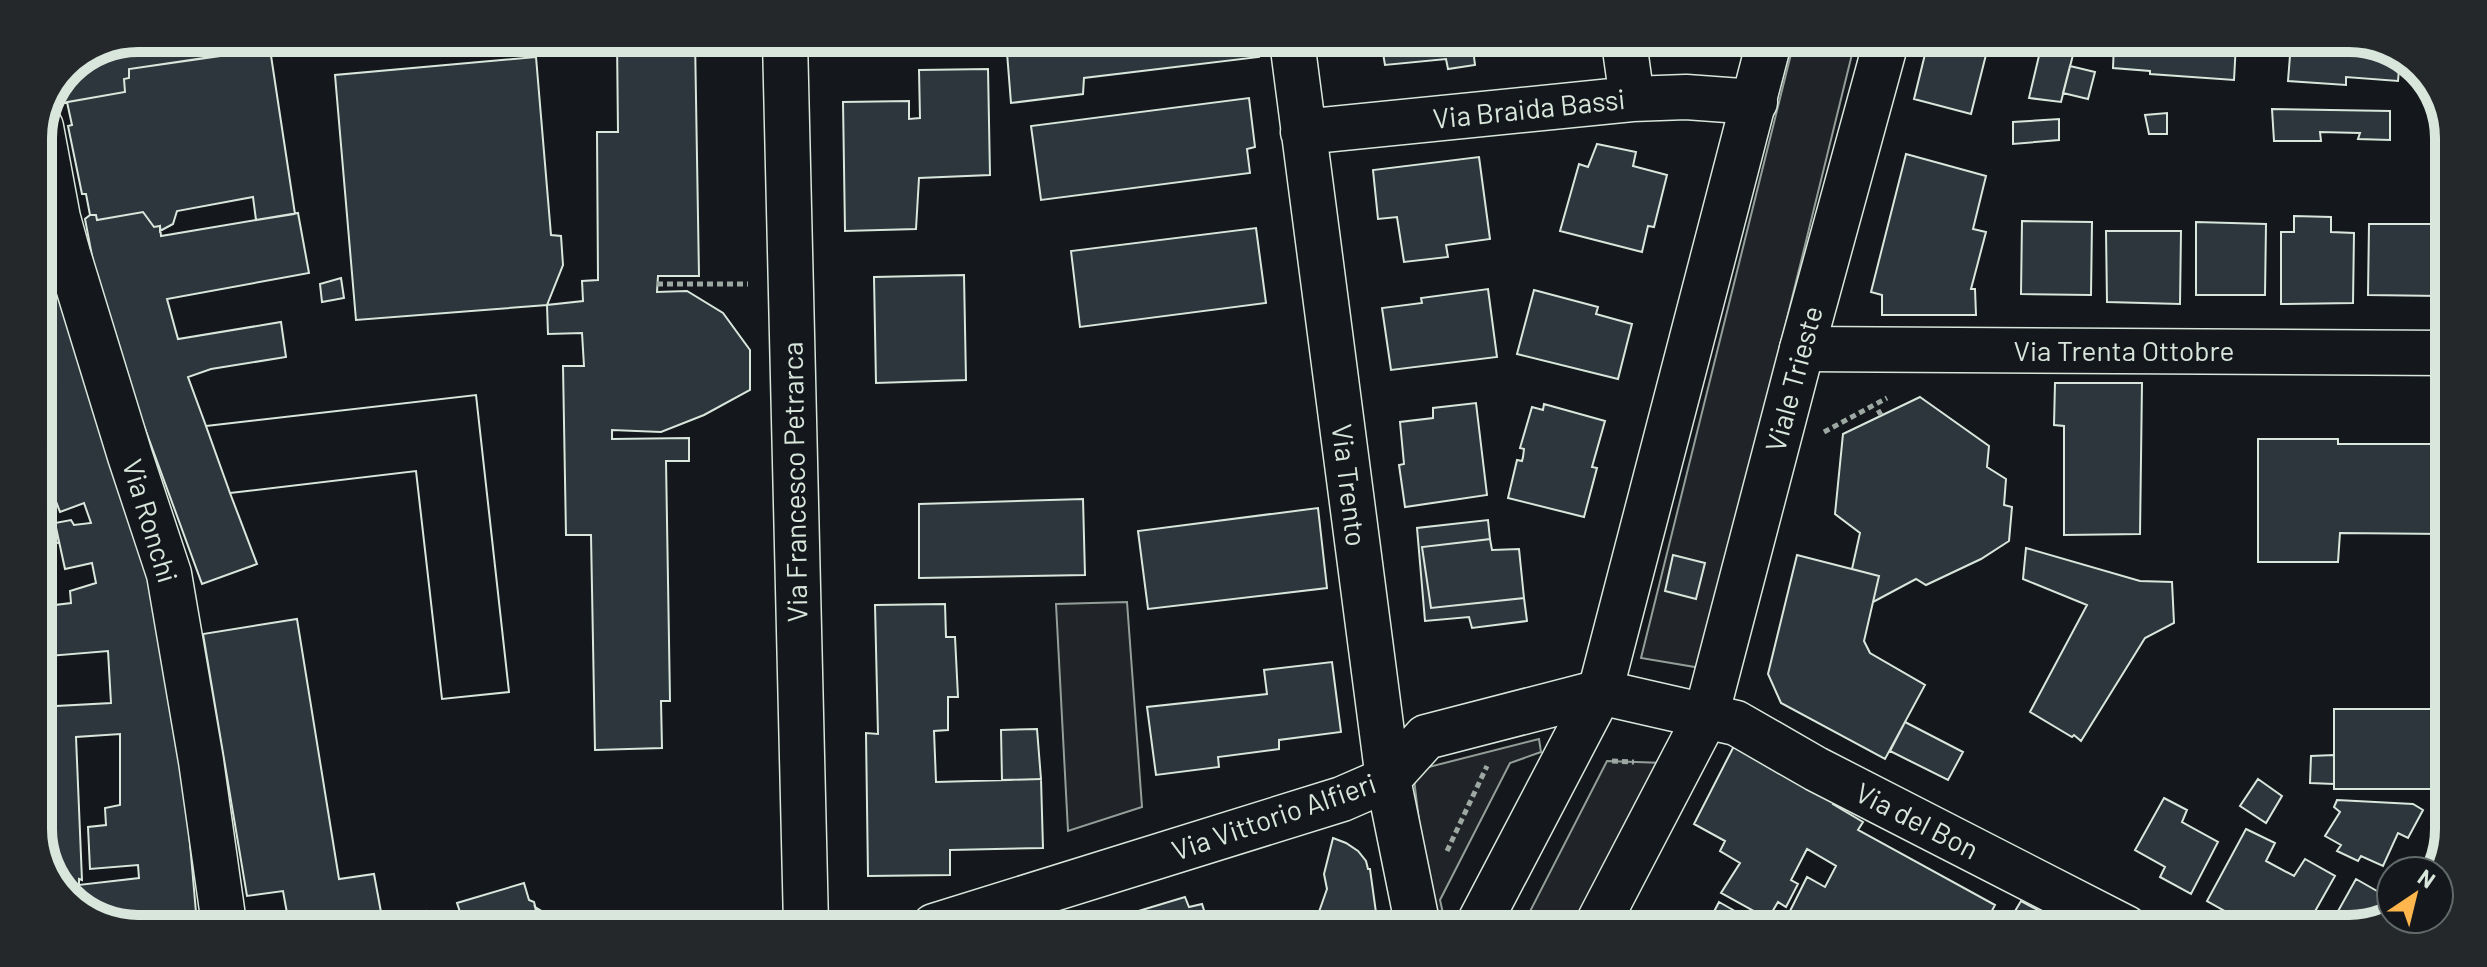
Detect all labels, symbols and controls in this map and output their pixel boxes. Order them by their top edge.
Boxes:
street label: Via Braida Bassi [1431,81,1627,135]
street label: Viale Trieste [1757,302,1829,455]
street label: Via Trenta Ottobre [2013,333,2235,367]
street label: Via Francesco Petrarca [775,341,813,623]
street label: Via Trento [1326,422,1374,548]
street label: Via Ronchi [116,455,186,587]
street label: Via Vittorio Alfieri [1167,765,1380,867]
street label: Via del Bon [1850,775,1985,866]
north arrow [2375,855,2455,935]
text: N [2414,863,2440,893]

